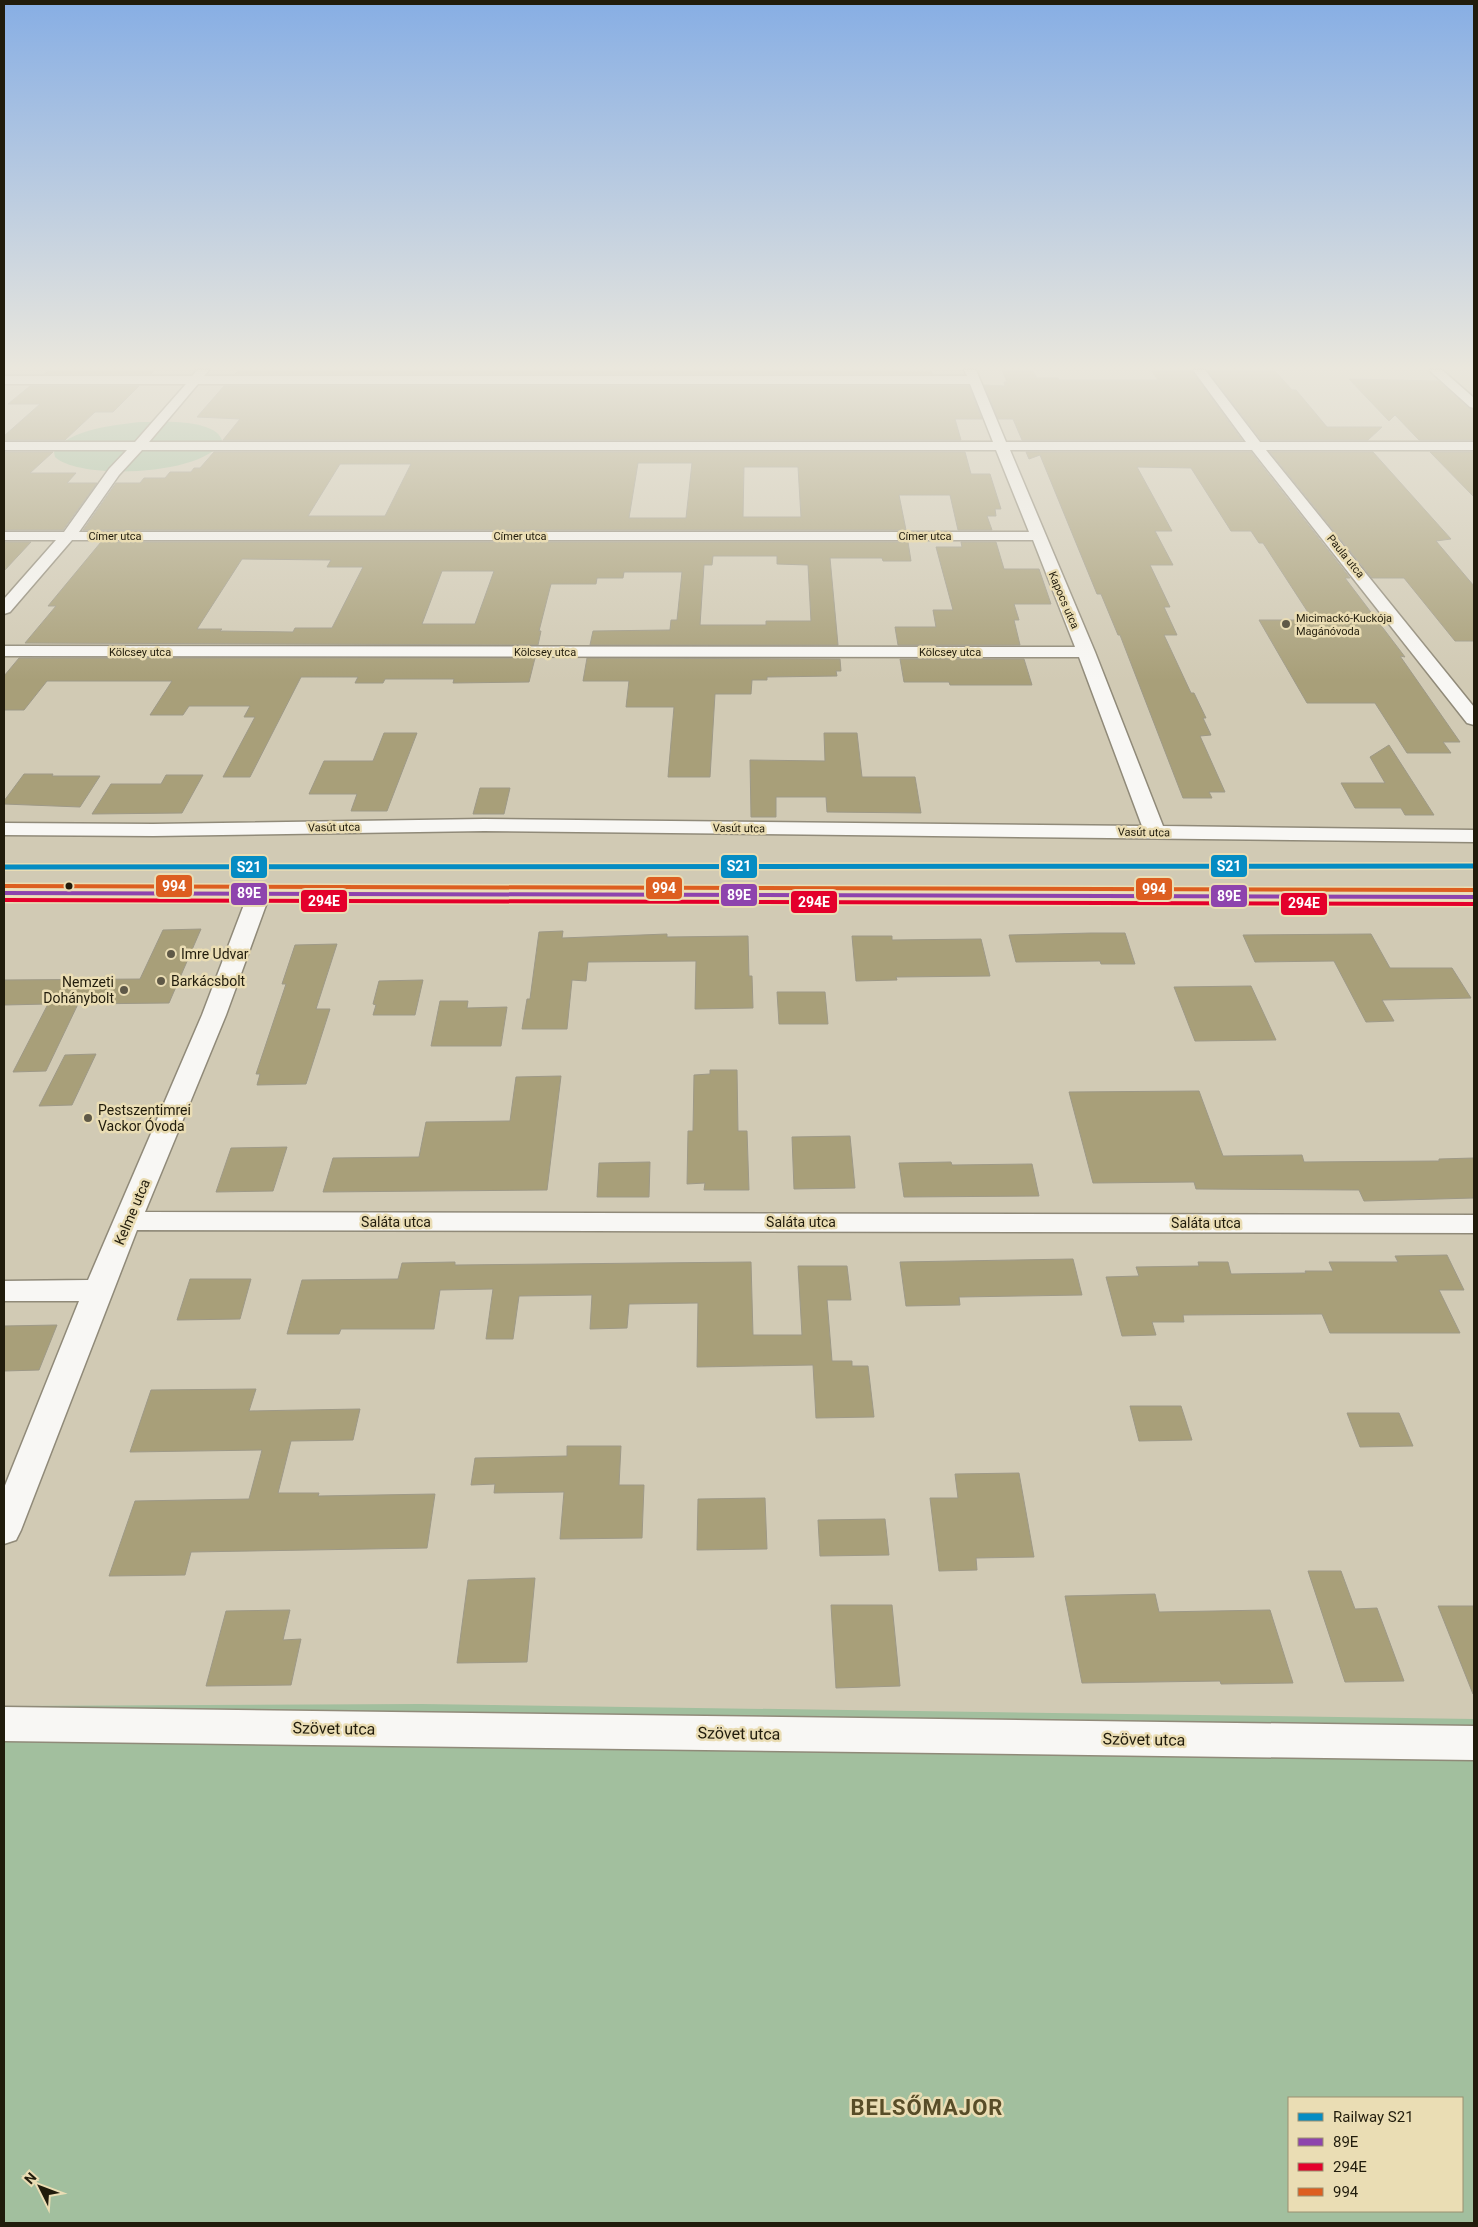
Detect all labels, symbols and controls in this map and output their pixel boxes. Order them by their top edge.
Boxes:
street label: Címer utca [88,530,142,543]
street label: Címer utca [493,530,547,543]
street label: Címer utca [898,530,952,543]
street label: Paula utca [1324,532,1367,581]
street label: Kapocs utca [1046,570,1081,631]
place label: Micimackó-Kuckója Magánóvoda [1296,612,1392,638]
marker: Micimackó-Kuckója Magánóvoda [1280,618,1292,630]
street label: Kölcsey utca [109,646,171,659]
street label: Kölcsey utca [514,646,576,659]
street label: Kölcsey utca [919,646,981,659]
street label: Vasút utca [308,821,360,834]
street label: Vasút utca [713,822,765,835]
street label: Vasút utca [1118,826,1170,839]
line badge: S21 [720,854,758,879]
line badge: S21 [1210,854,1248,878]
line badge: S21 [230,855,268,879]
text: S21 [727,858,751,874]
text: S21 [1217,858,1241,874]
text: S21 [237,859,261,875]
line badge: 994 [155,874,193,898]
line badge: 994 [645,876,683,900]
line badge: 994 [1135,877,1173,901]
text: 994 [162,878,186,894]
text: 994 [652,880,676,896]
unlabelled marker [64,881,74,891]
text: 994 [1142,881,1166,897]
line badge: 89E [230,882,268,906]
line badge: 89E [720,883,758,907]
line badge: 89E [1210,884,1248,908]
text: 89E [237,885,261,901]
text: 89E [727,887,751,903]
text: 89E [1217,888,1241,904]
line badge: 294E [300,889,348,913]
line badge: 294E [790,890,838,914]
line badge: 294E [1280,892,1328,916]
text: 294E [308,893,340,909]
text: 294E [798,894,830,910]
text: 294E [1288,895,1320,911]
place label: Imre Udvar [181,946,249,962]
marker: Imre Udvar [165,948,177,960]
place label: Barkácsbolt [171,973,246,989]
place label: Nemzeti Dohánybolt [43,974,114,1006]
marker: Barkácsbolt [155,975,167,987]
marker: Nemzeti Dohánybolt [118,984,130,996]
place label: Pestszentimrei Vackor Óvoda [98,1102,191,1134]
marker: Pestszentimrei Vackor Óvoda [82,1112,94,1124]
street label: Kelme utca [111,1177,153,1247]
street label: Saláta utca [361,1214,431,1230]
street label: Saláta utca [766,1214,836,1230]
street label: Saláta utca [1171,1215,1241,1231]
street label: Szövet utca [292,1718,376,1739]
street label: Szövet utca [697,1723,781,1744]
street label: Szövet utca [1102,1729,1186,1750]
district label: BELSŐMAJOR [851,2094,1003,2120]
legend [1288,2097,1463,2212]
text: Railway S21 [1333,2108,1414,2126]
text: 89E [1333,2133,1359,2151]
text: 294E [1333,2158,1367,2176]
north arrow [15,2162,65,2212]
text: N [21,2169,40,2187]
text: 994 [1333,2183,1359,2201]

